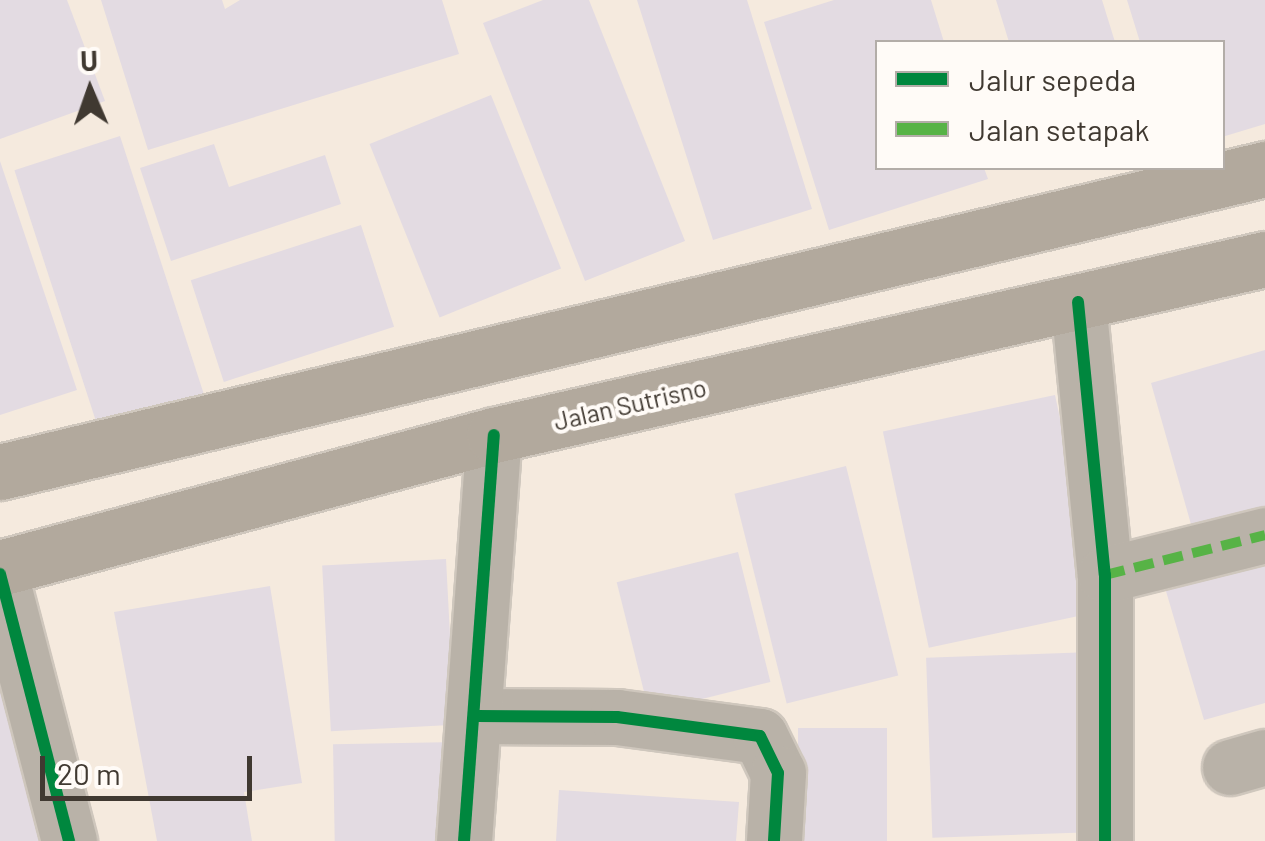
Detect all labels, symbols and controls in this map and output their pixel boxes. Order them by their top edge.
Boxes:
north arrow [40,40,140,140]
legend [875,40,1225,170]
text: U [80,43,98,77]
text: Jalur sepeda [969,61,1136,97]
text: Jalan setapak [969,111,1149,147]
street label: Jalan Sutrisno [551,372,709,436]
scale bar [45,736,258,798]
text: 20 m [57,755,121,791]

